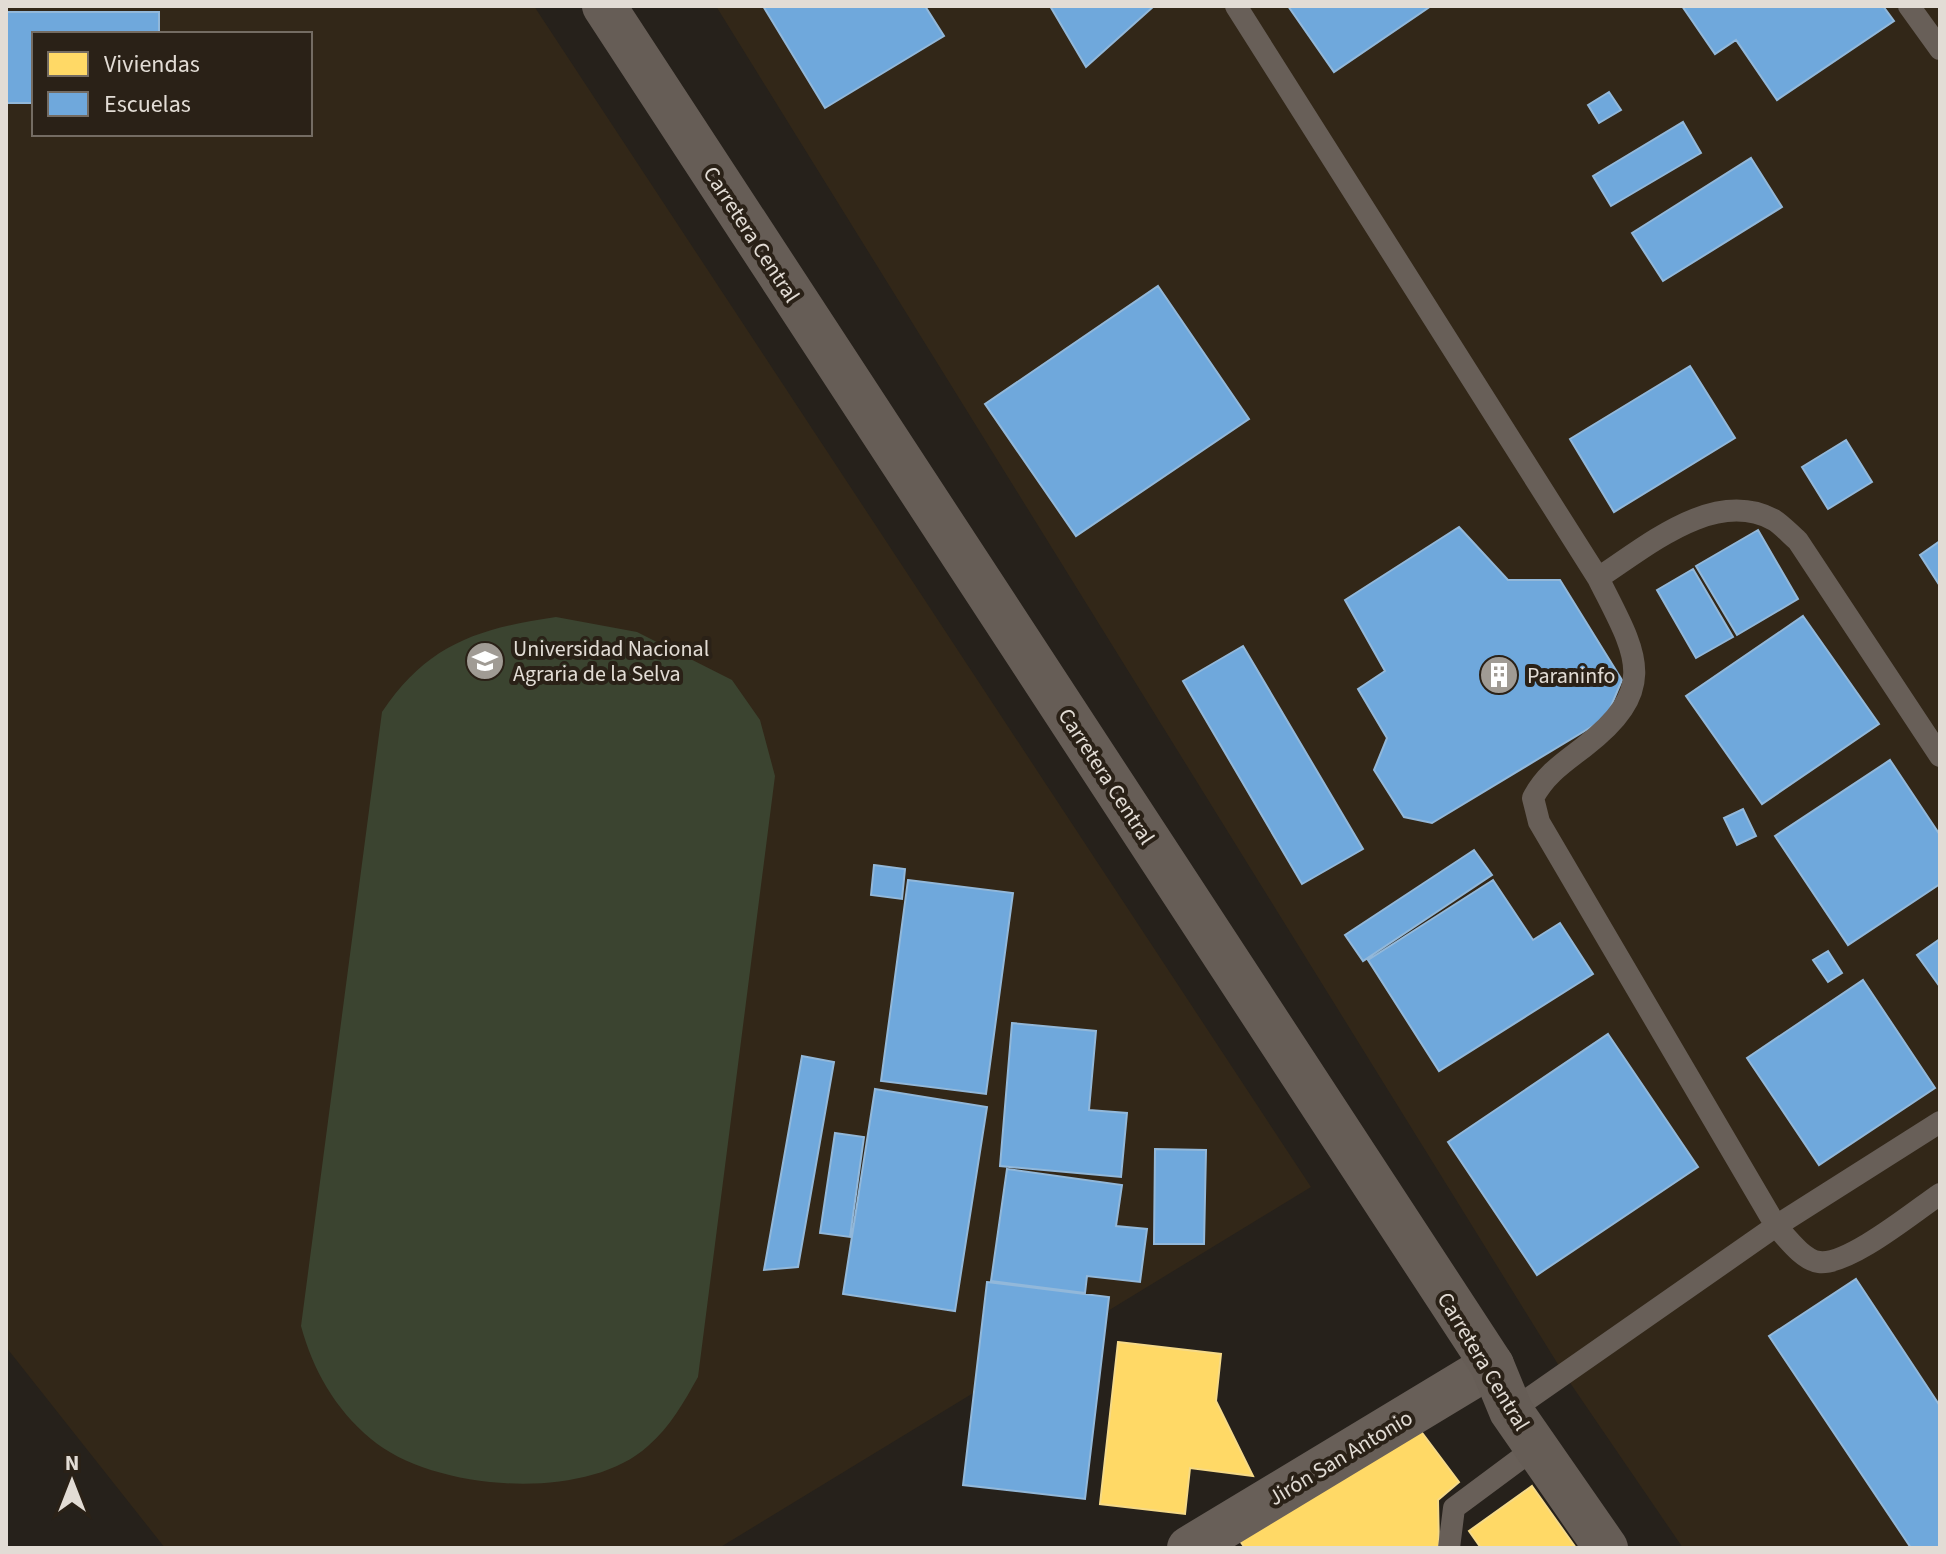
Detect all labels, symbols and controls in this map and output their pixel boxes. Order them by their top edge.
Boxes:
legend [32,32,312,136]
text: Viviendas [104,47,200,82]
text: Escuelas [104,87,191,122]
street label: Carretera Central [695,160,807,309]
place label: Universidad Nacional Agraria de la Selva [513,633,709,690]
school or university icon: Universidad Nacional Agraria de la Selva [464,640,506,682]
building icon: Paraninfo [1478,654,1520,696]
place label: Paraninfo [1527,660,1615,692]
street label: Carretera Central [1050,702,1162,851]
street label: Carretera Central [1429,1286,1537,1437]
street label: Jirón San Antonio [1262,1402,1419,1514]
north arrow [32,1442,112,1522]
text: N [65,1447,79,1479]

